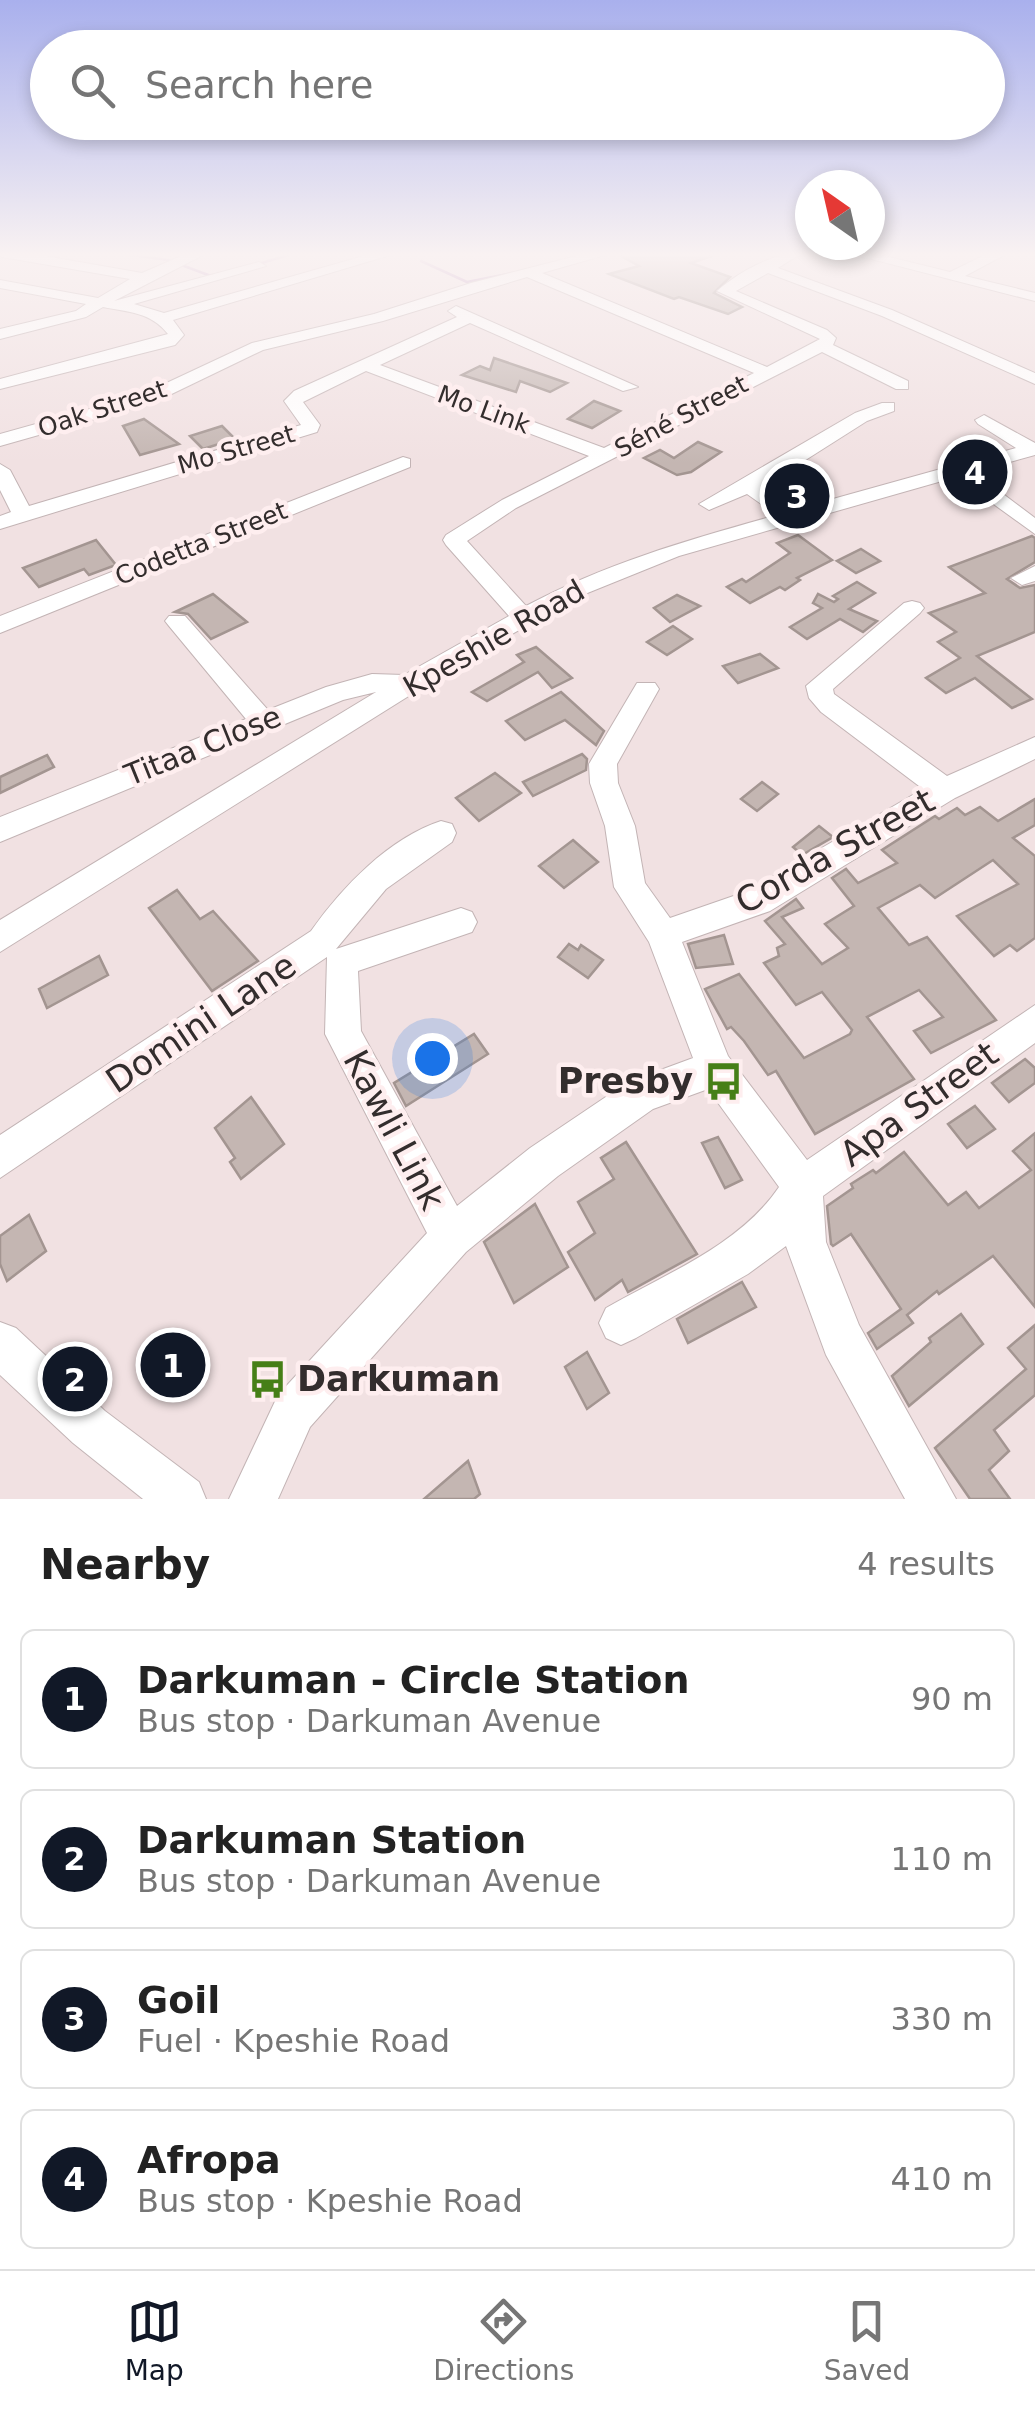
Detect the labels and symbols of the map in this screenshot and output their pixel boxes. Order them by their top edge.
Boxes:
north arrow [795,170,885,260]
street label: Séné Street [610,369,753,464]
street label: Oak Street [34,374,170,443]
street label: Mo Link [434,379,534,440]
street label: Mo Street [174,419,298,480]
pin: 4 [942,434,1008,510]
pin: 3 [764,458,830,534]
street label: Codetta Street [111,496,292,591]
street label: Kpeshie Road [397,573,591,705]
street label: Titaa Close [119,698,286,793]
street label: Corda Street [729,780,941,922]
street label: Domini Lane [99,945,303,1101]
your location [407,1033,458,1084]
street label: Apa Street [832,1033,1006,1175]
street label: Kawli Link [335,1043,453,1217]
bus stop icon: Presby [702,1060,744,1102]
place label: Presby [558,1061,693,1101]
pin: 1 [140,1328,206,1402]
pin: 2 [42,1342,108,1416]
bus stop icon: Darkuman [246,1358,288,1400]
place label: Darkuman [297,1359,500,1399]

